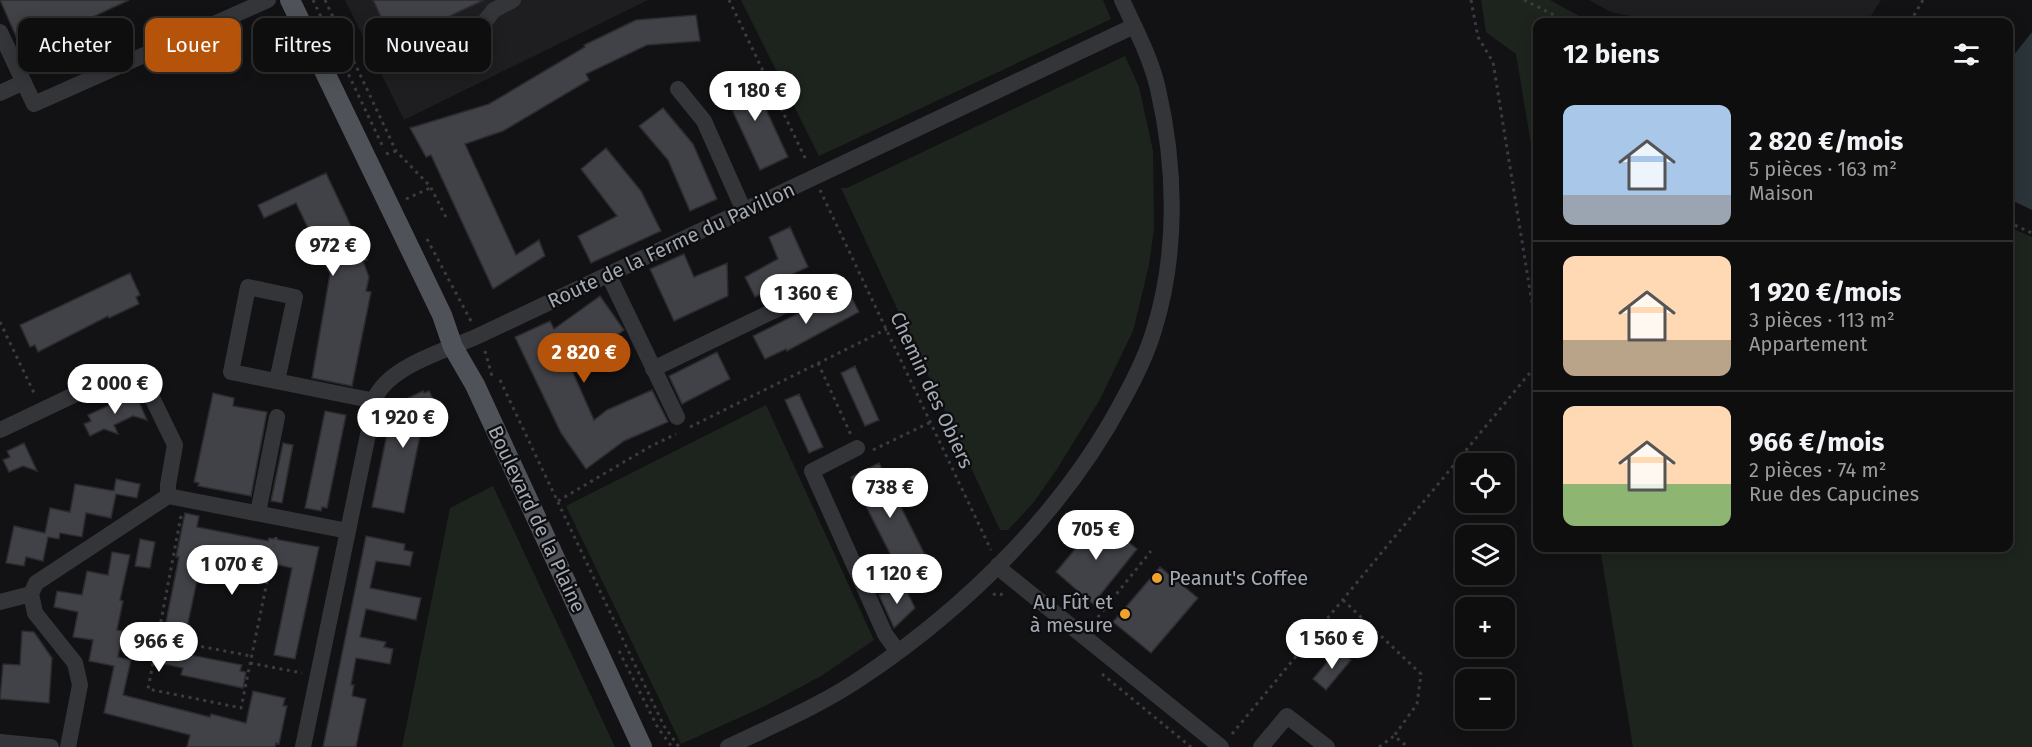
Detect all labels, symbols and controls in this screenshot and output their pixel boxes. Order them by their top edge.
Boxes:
chip: Acheter [18,18,133,72]
chip: Louer [145,18,241,72]
chip: Filtres [253,18,353,72]
chip: Nouveau [365,18,491,72]
icon: filters [1950,38,1983,71]
text: 12 biens [1563,39,1659,70]
pin: 1 180 € [700,71,810,122]
text: 1 180 € [723,78,787,102]
text: 2 820 €/mois [1749,126,1903,157]
icon: home [1611,129,1683,201]
text: 5 pièces · 163 m² [1749,157,1897,181]
street label: Route de la Ferme du Pavillon [544,177,798,313]
text: Maison [1749,181,1814,205]
pin: 972 € [291,226,375,277]
text: 972 € [309,233,357,257]
pin: 1 360 € [751,274,861,325]
text: 1 920 €/mois [1749,277,1901,308]
icon: home [1611,280,1683,352]
text: 1 360 € [774,281,838,305]
street label: Chemin des Obiers [885,308,979,472]
text: 3 pièces · 113 m² [1749,308,1895,332]
text: Appartement [1749,332,1867,356]
pin: 2 820 € [529,333,639,384]
text: 2 820 € [551,340,617,364]
pin: 2 000 € [60,364,170,415]
text: 2 000 € [82,371,148,395]
pin: 1 920 € [348,398,458,449]
text: 1 920 € [371,405,435,429]
street label: Boulevard de la Plaine [483,422,591,616]
text: 966 €/mois [1749,427,1884,458]
icon: home [1611,430,1683,502]
map controls [1455,453,1515,729]
button: locate [1455,453,1515,513]
text: 2 pièces · 74 m² [1749,458,1886,482]
pin: 738 € [848,468,932,519]
text: 738 € [866,475,914,499]
text: Rue des Capucines [1749,482,1919,506]
pin: 705 € [1054,510,1138,561]
text: 705 € [1072,517,1120,541]
button: layers [1455,525,1515,585]
pin: 1 070 € [177,545,287,596]
text: 1 070 € [201,552,263,576]
pin: 1 120 € [842,554,952,605]
text: 1 120 € [866,561,928,585]
place label: Peanut's Coffee [1169,566,1308,590]
marker: Peanut's Coffee [1150,571,1164,585]
place label: Au Fût et à mesure [1030,590,1114,637]
button: + [1455,597,1515,657]
marker: Au Fût et à mesure [1118,607,1132,621]
pin: 1 560 € [1277,619,1387,670]
pin: 966 € [117,622,201,673]
text: 1 560 € [1300,626,1364,650]
text: 966 € [134,629,184,653]
button: − [1455,669,1515,729]

